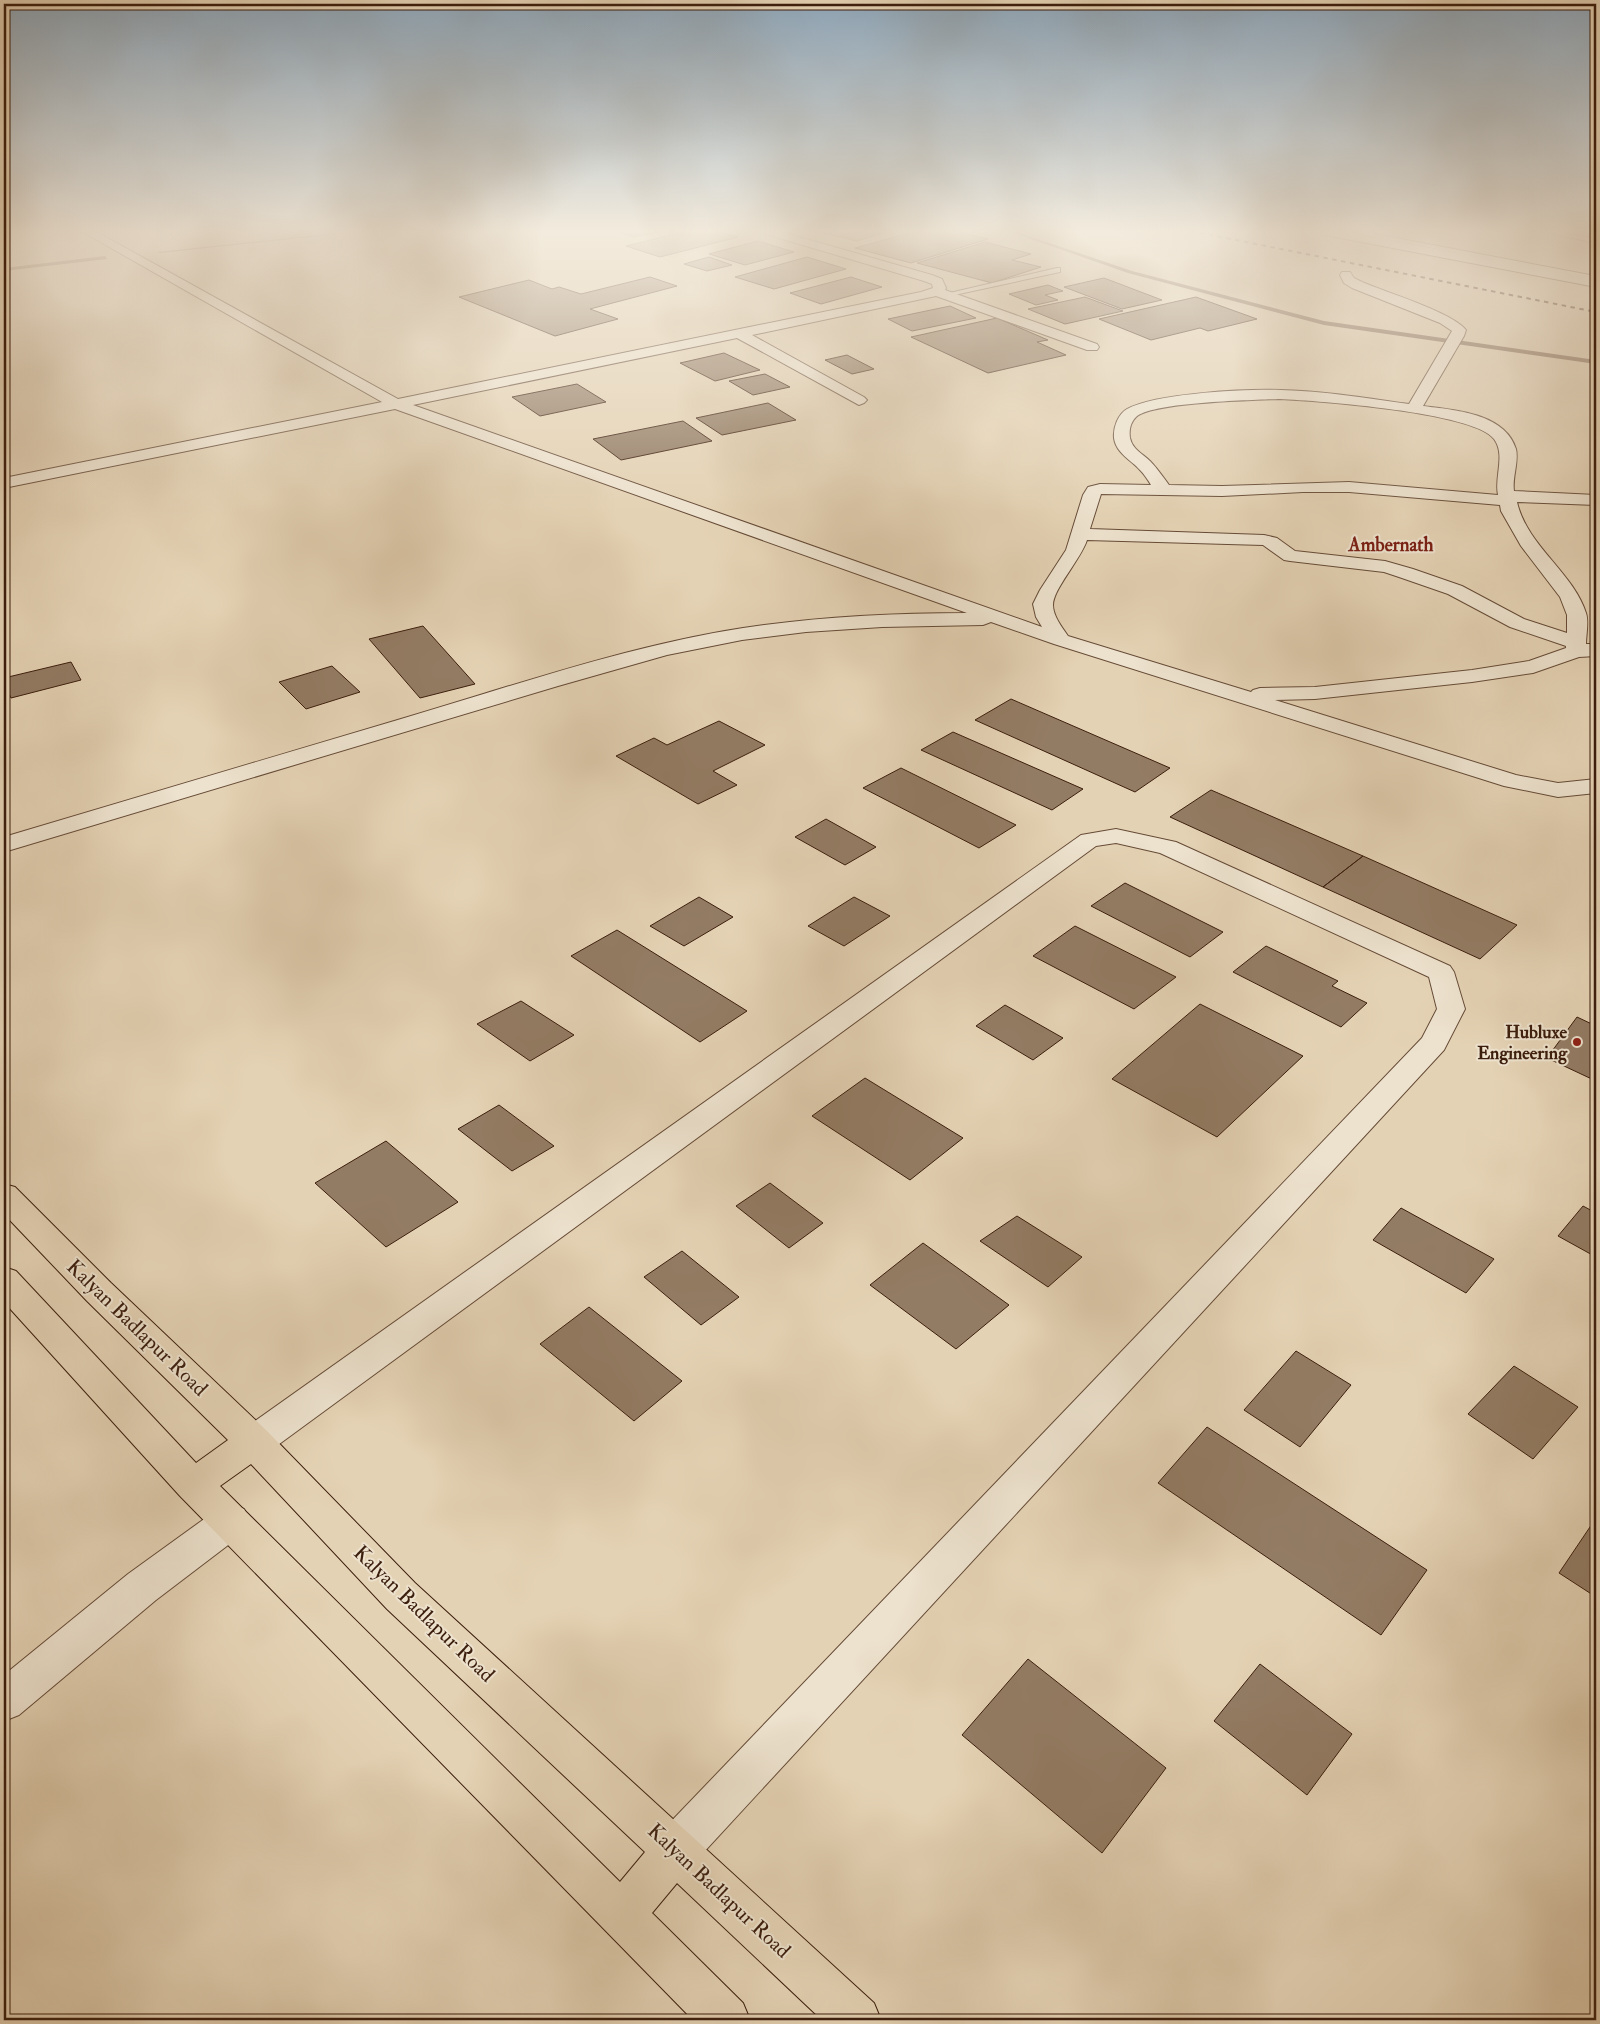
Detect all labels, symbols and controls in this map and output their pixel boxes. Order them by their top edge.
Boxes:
district label: Ambernath [1348,533,1433,557]
place label: Hubluxe Engineering [1477,1021,1568,1065]
marker: Hubluxe Engineering [1571,1036,1583,1048]
street label: Kalyan Badlapur Road [61,1254,214,1403]
street label: Kalyan Badlapur Road [348,1540,501,1689]
street label: Kalyan Badlapur Road [642,1818,797,1965]

